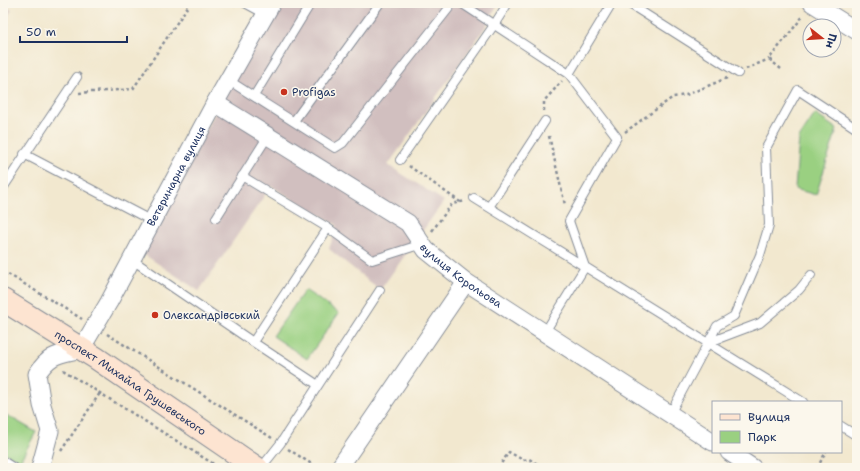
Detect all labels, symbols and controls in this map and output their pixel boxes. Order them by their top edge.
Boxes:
scale bar [20,18,127,44]
north arrow [802,18,842,58]
text: 50 m [26,24,56,40]
text: Пн [822,32,840,50]
place label: Profigas [292,85,336,100]
marker: Profigas [279,87,289,97]
street label: Ветеринарна вулиця [143,123,209,229]
street label: вулиця Корольова [416,241,505,311]
place label: Олександрівський [163,308,260,323]
marker: Олександрівський [150,310,160,320]
street label: проспект Михайла Грушевського [52,327,210,439]
legend [712,401,842,453]
text: Вулиця [748,409,790,425]
text: Парк [748,429,777,445]

